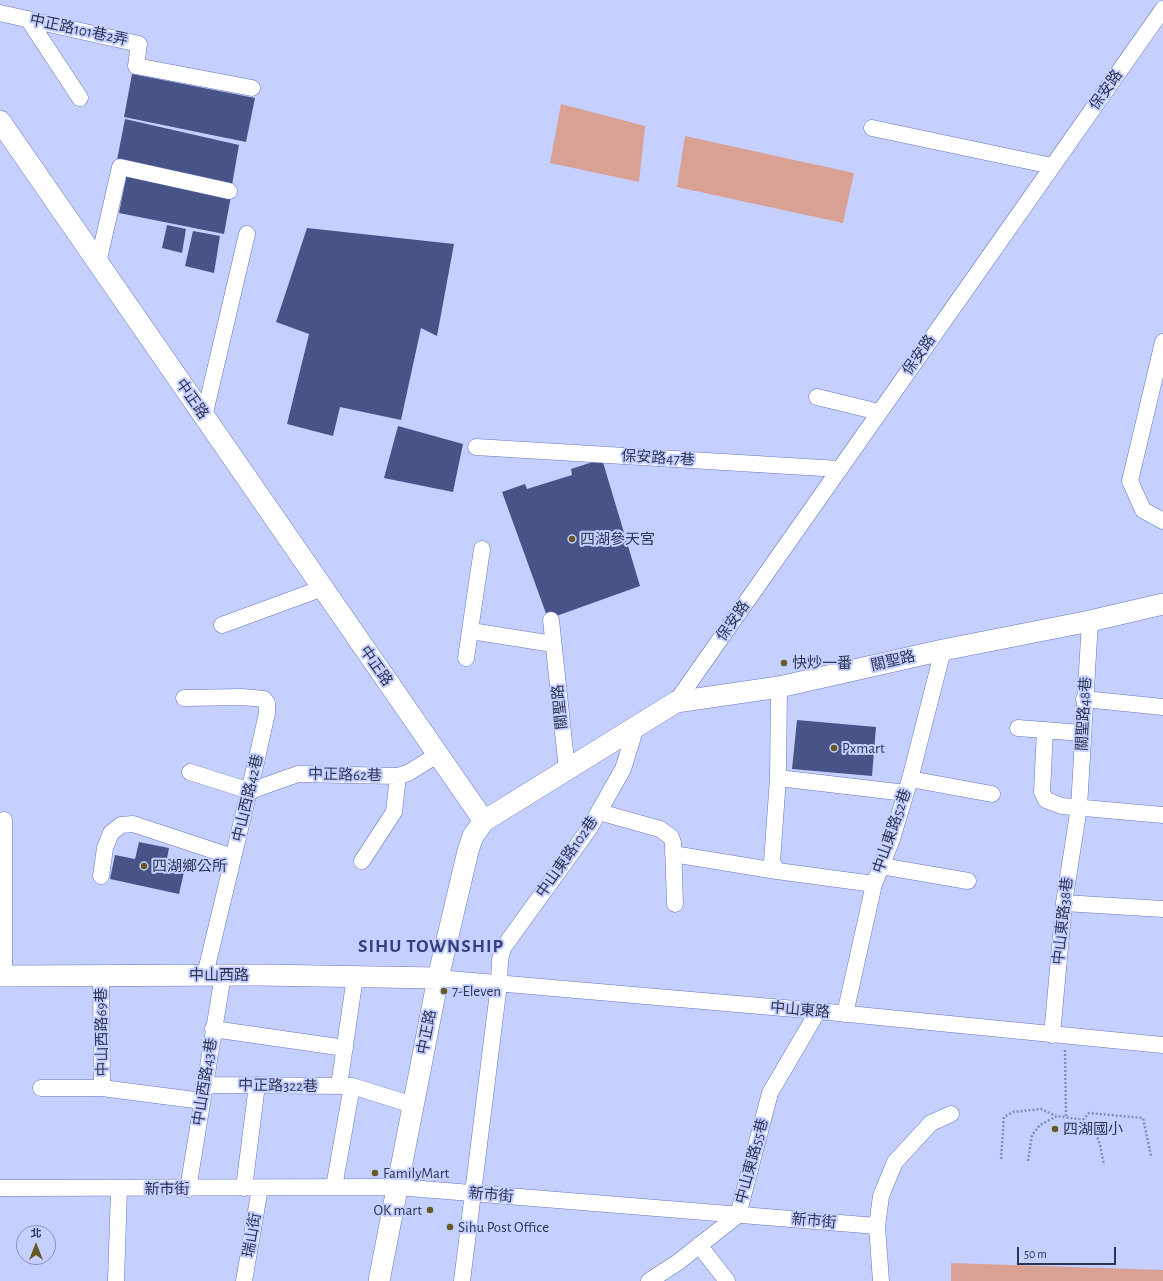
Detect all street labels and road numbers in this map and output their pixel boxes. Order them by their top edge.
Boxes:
street label: 中正路101巷2弄 [28,11,130,49]
street label: 保安路 [1086,66,1126,114]
street label: 保安路 [899,331,939,379]
street label: 中正路 [172,375,212,423]
street label: 保安路47巷 [621,447,695,469]
street label: 保安路 [713,597,753,645]
street label: 中正路 [356,642,396,690]
street label: 關聖路 [869,647,917,675]
street label: 關聖路48巷 [1073,676,1095,752]
street label: 關聖路 [549,684,571,730]
street label: 中山西路42巷 [229,753,267,843]
street label: 中正路62巷 [308,765,382,785]
street label: 中山東路52巷 [869,786,915,876]
street label: 中山東路102巷 [532,813,602,901]
street label: 中山東路38巷 [1049,876,1077,966]
street label: 中山西路 [189,966,249,984]
street label: 中山西路69巷 [92,987,112,1077]
street label: 中山東路 [769,998,831,1022]
street label: 中正路 [414,1008,440,1056]
street label: 中山西路43巷 [189,1037,221,1127]
street label: 中正路322巷 [238,1076,318,1096]
street label: 中山東路55巷 [732,1116,772,1206]
street label: 新市街 [145,1180,189,1198]
street label: 新市街 [468,1184,514,1206]
street label: 新市街 [791,1210,837,1232]
street label: 瑞山街 [239,1211,265,1259]

